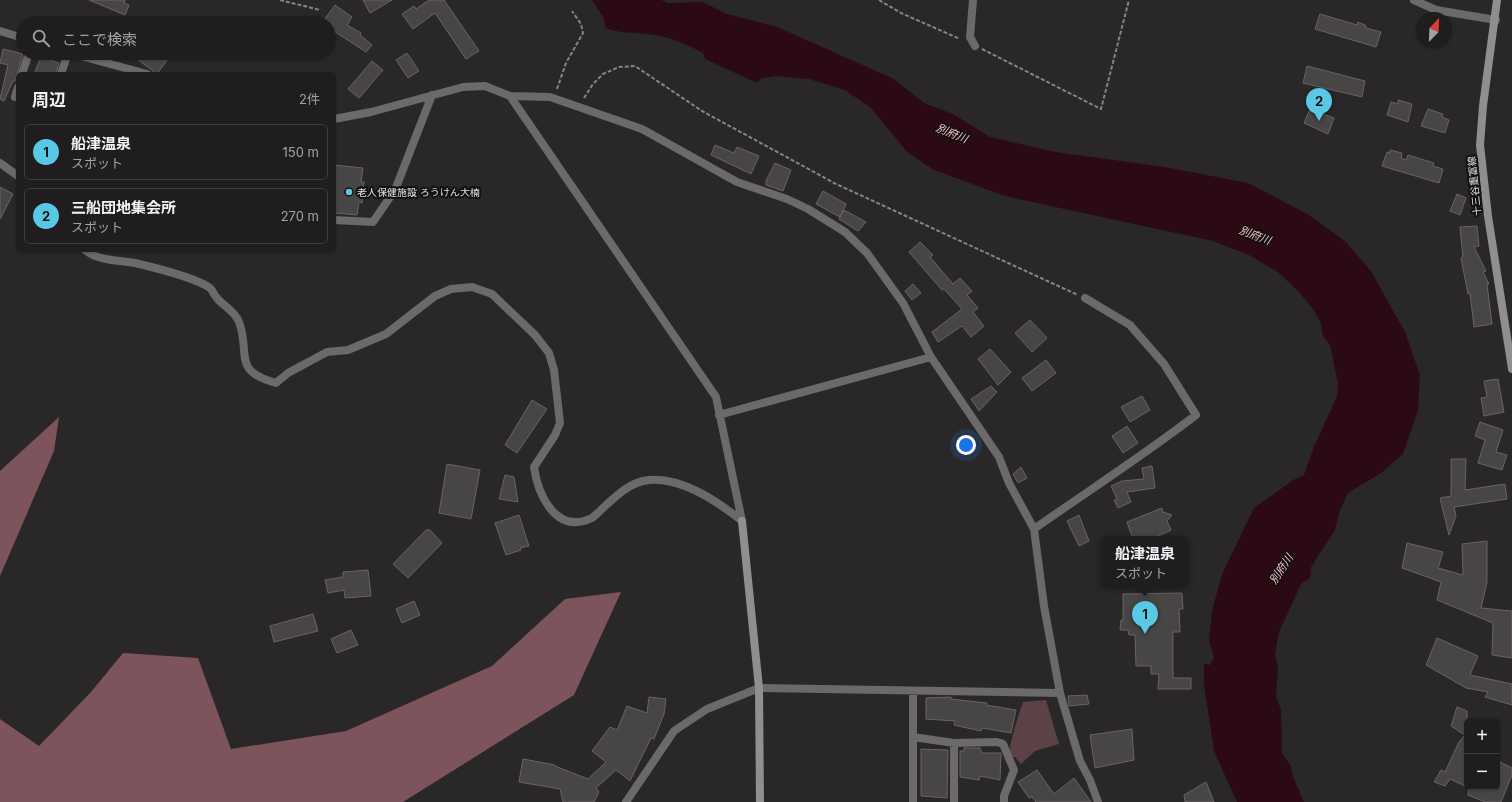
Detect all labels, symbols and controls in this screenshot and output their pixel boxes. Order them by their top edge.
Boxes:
north arrow [1416,12,1452,48]
search box [16,16,336,60]
icon: search [30,27,52,49]
text: ここで検索 [62,30,137,49]
pin: 2 [1306,88,1332,121]
text: 周辺 [32,90,66,110]
text: 2件 [299,91,320,107]
water label: 別府川 [934,120,971,146]
text: 船津温泉 [71,134,131,153]
text: 1 [43,144,49,160]
text: 150 m [283,144,319,160]
text: スポット [71,155,123,171]
street label: 十三谷重富線 [1465,156,1483,216]
place label: 老人保健施設 ろうけん大楠 [357,186,480,198]
marker: 老人保健施設 ろうけん大楠 [344,187,354,197]
text: 三船団地集会所 [71,198,176,217]
text: 2 [42,208,50,224]
text: 270 m [281,208,319,224]
text: スポット [71,219,123,235]
water label: 別府川 [1237,223,1274,248]
your location [956,435,976,455]
popup [1101,536,1189,588]
text: 船津温泉 [1115,544,1175,563]
water label: 別府川 [1266,551,1296,587]
text: スポット [1115,565,1167,581]
pin: 1 [1132,601,1158,634]
map controls [1464,718,1500,790]
button: + [1464,718,1500,754]
button: − [1464,754,1500,790]

